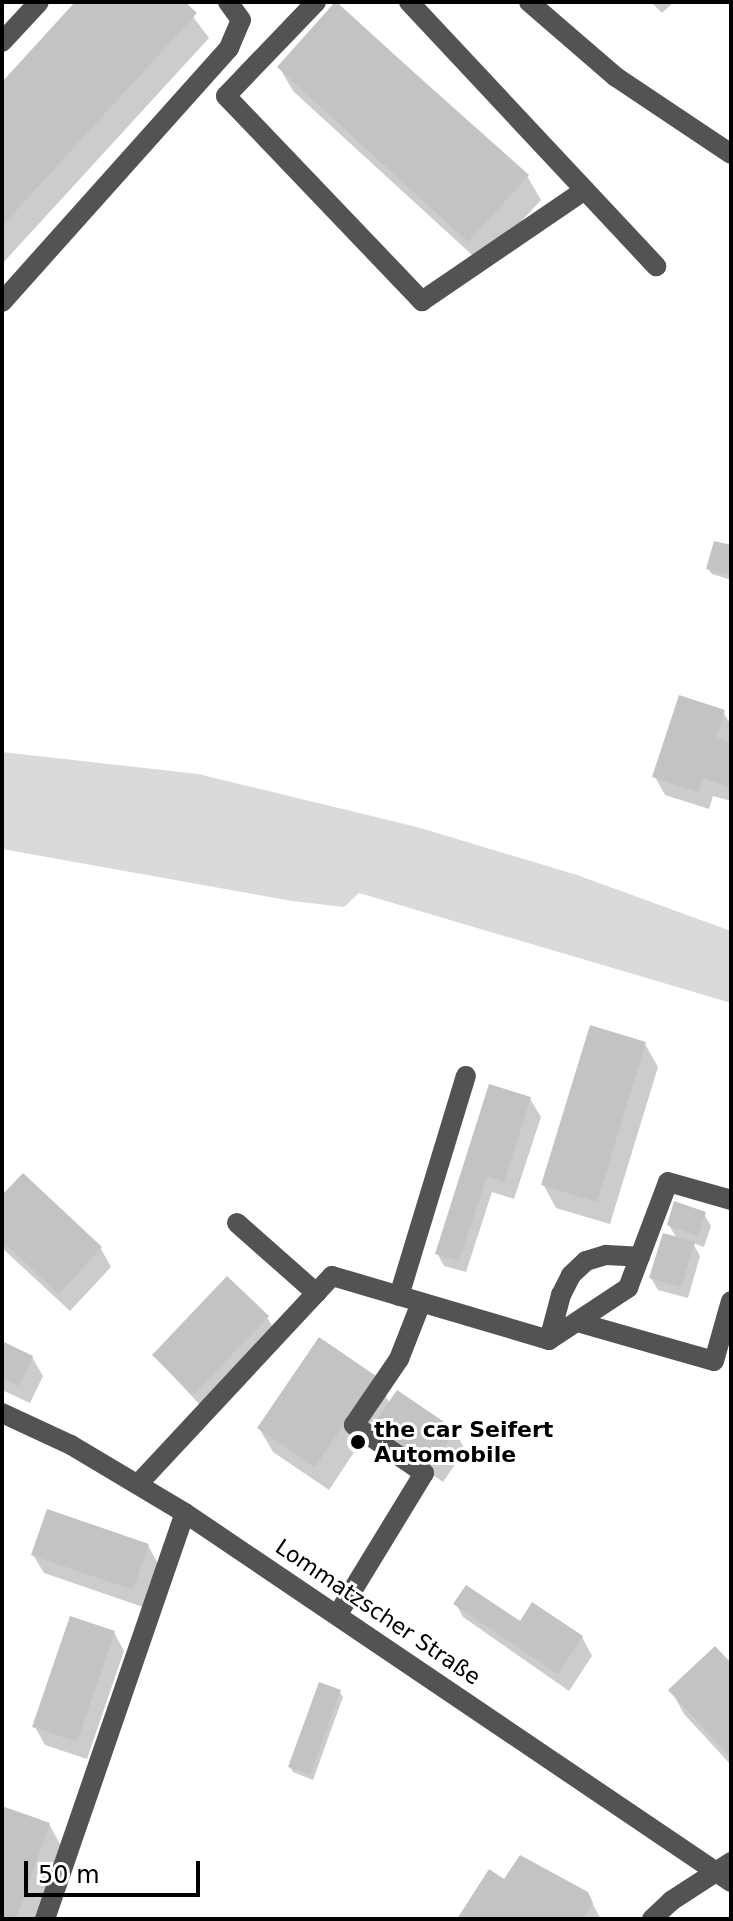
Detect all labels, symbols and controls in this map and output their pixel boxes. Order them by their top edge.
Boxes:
place label: the car Seifert Automobile [374,1416,553,1468]
marker: the car Seifert Automobile [349,1433,367,1451]
street label: Lommatzscher Straße [271,1534,485,1690]
scale bar [28,1845,204,1895]
text: 50 m [38,1861,100,1889]

